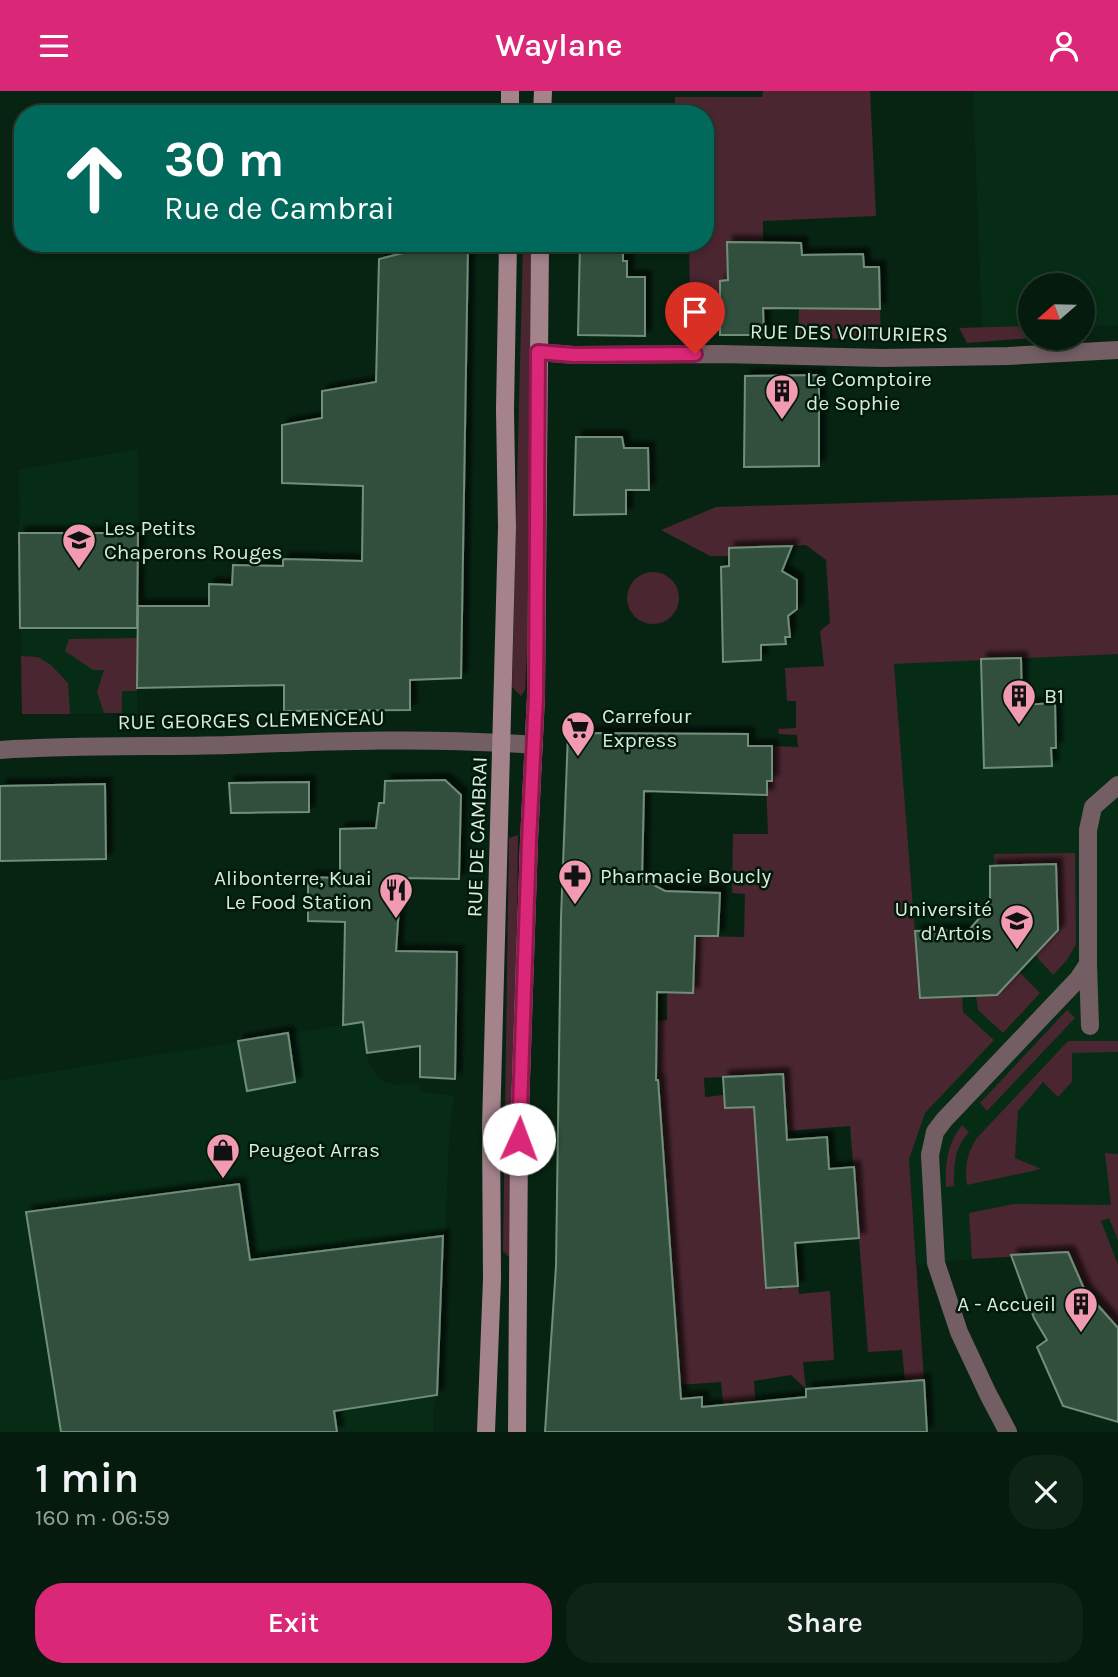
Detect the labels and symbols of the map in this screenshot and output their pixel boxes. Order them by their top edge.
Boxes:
north arrow [1018,273,1096,350]
pin [665,282,725,354]
street label: RUE DES VOITURIERS [750,319,948,347]
place label: Le Comptoire de Sophie [806,367,932,415]
building icon: Le Comptoire de Sophie [763,372,801,421]
place label: Les Petits Chaperons Rouges [104,516,283,564]
school or university icon: Les Petits Chaperons Rouges [60,521,98,570]
building icon: B1 [1000,677,1038,726]
place label: B1 [1044,684,1064,708]
place label: Carrefour Express [602,704,692,752]
street label: RUE GEORGES CLEMENCEAU [117,706,385,734]
supermarket icon: Carrefour Express [559,709,597,758]
street label: RUE DE CAMBRAI [462,756,492,918]
pharmacy icon: Pharmacie Boucly [556,857,594,906]
place label: Pharmacie Boucly [600,864,771,888]
place label: Alibonterre, Kuai Le Food Station [214,866,372,914]
restaurant icon: Alibonterre, Kuai Le Food Station [377,871,415,920]
place label: Université d'Artois [894,897,992,945]
school or university icon: Université d'Artois [998,902,1036,951]
position arrow [482,1102,556,1176]
shop icon: Peugeot Arras [204,1131,242,1180]
place label: Peugeot Arras [248,1138,380,1162]
building icon: A - Accueil [1062,1285,1100,1334]
place label: A - Accueil [957,1292,1056,1316]

